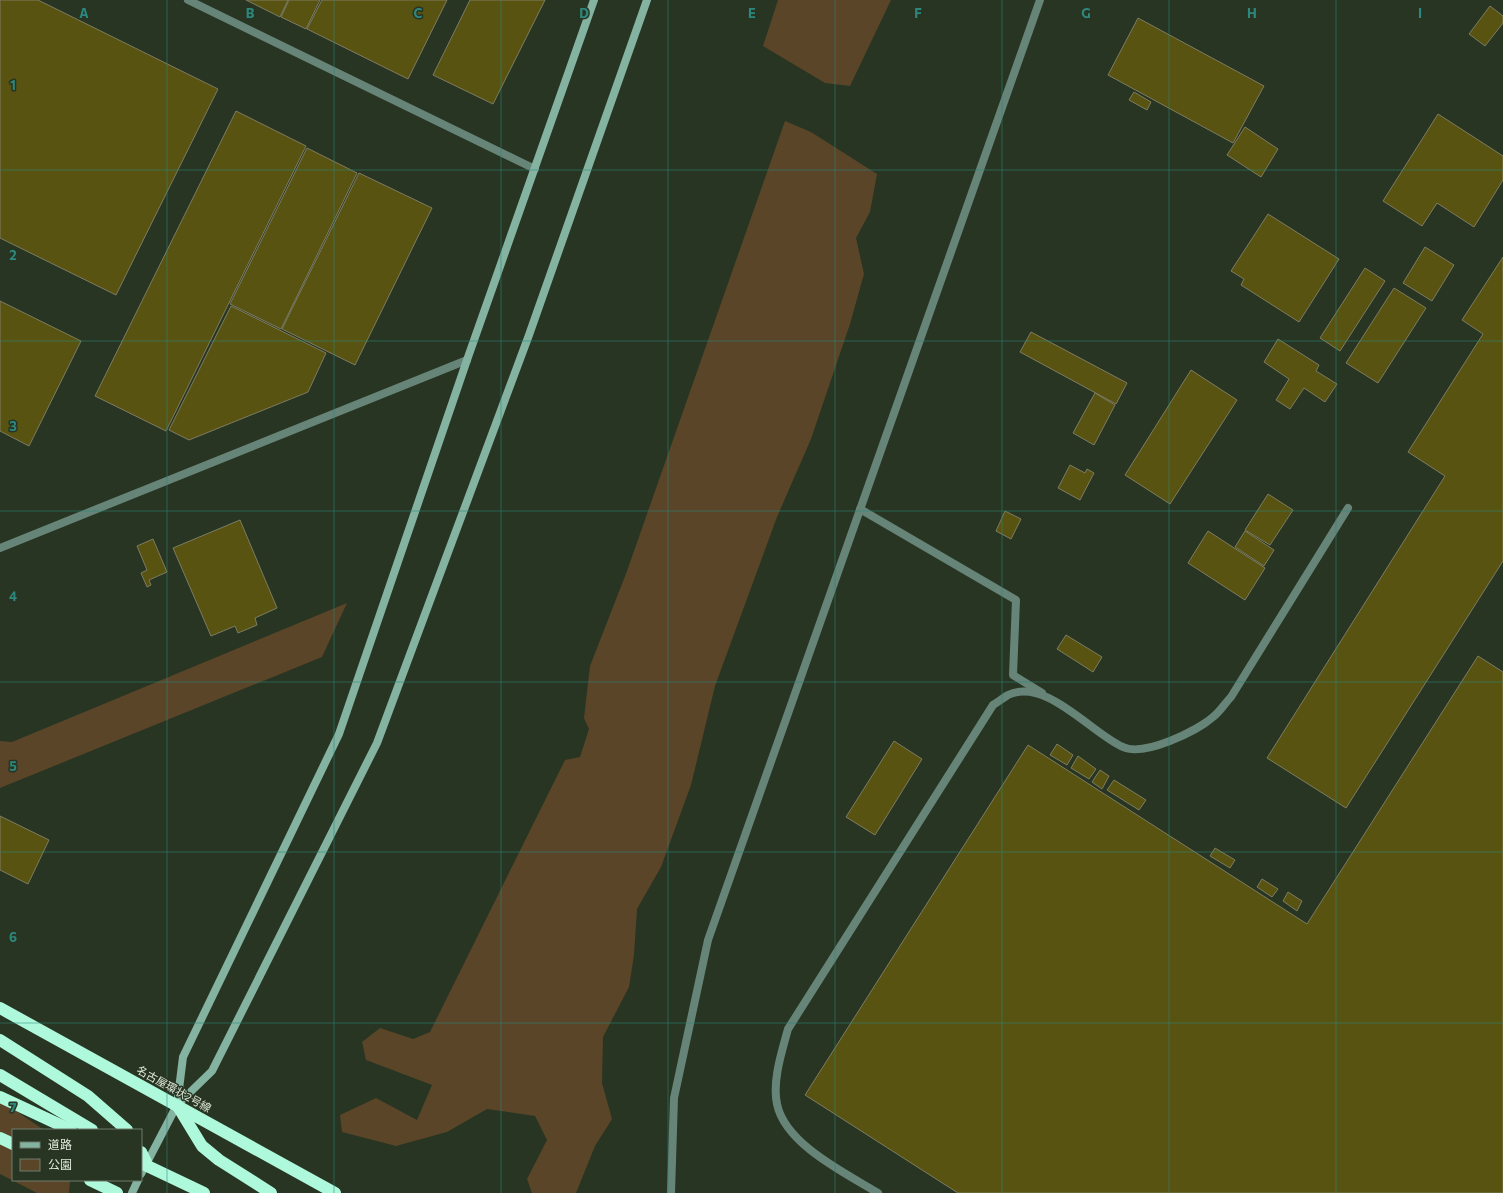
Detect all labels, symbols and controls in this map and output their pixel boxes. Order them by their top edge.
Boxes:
text: A [79,5,89,21]
text: B [246,5,255,21]
text: C [414,5,423,21]
text: D [579,5,589,21]
text: E [748,5,756,21]
text: F [914,5,922,21]
text: G [1081,5,1091,21]
text: H [1247,5,1257,21]
text: I [1418,5,1422,21]
text: 1 [10,77,16,93]
text: 2 [9,247,17,263]
text: 3 [9,418,17,434]
text: 4 [9,588,17,604]
text: 5 [9,758,17,774]
text: 6 [9,929,17,945]
street label: 名古屋環状2号線 [135,1063,214,1114]
text: 7 [9,1099,17,1115]
legend [12,1129,142,1181]
text: 道路 [48,1137,72,1151]
text: 公園 [48,1157,72,1171]

